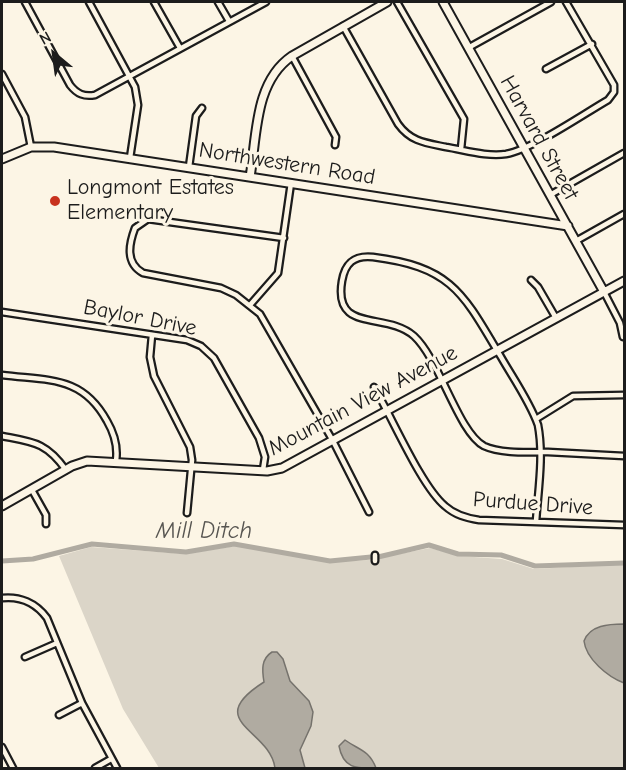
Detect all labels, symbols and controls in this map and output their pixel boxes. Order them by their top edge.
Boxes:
north arrow [24,24,84,84]
text: N [36,28,54,49]
street label: Harvard Street [494,71,584,205]
street label: Northwestern Road [197,137,377,191]
place label: Longmont Estates Elementary [67,175,234,226]
marker: Longmont Estates Elementary [48,194,62,208]
street label: Baylor Drive [81,294,199,342]
street label: Mountain View Avenue [264,340,462,462]
street label: Purdue Drive [472,487,594,521]
water label: Mill Ditch [156,517,252,545]

